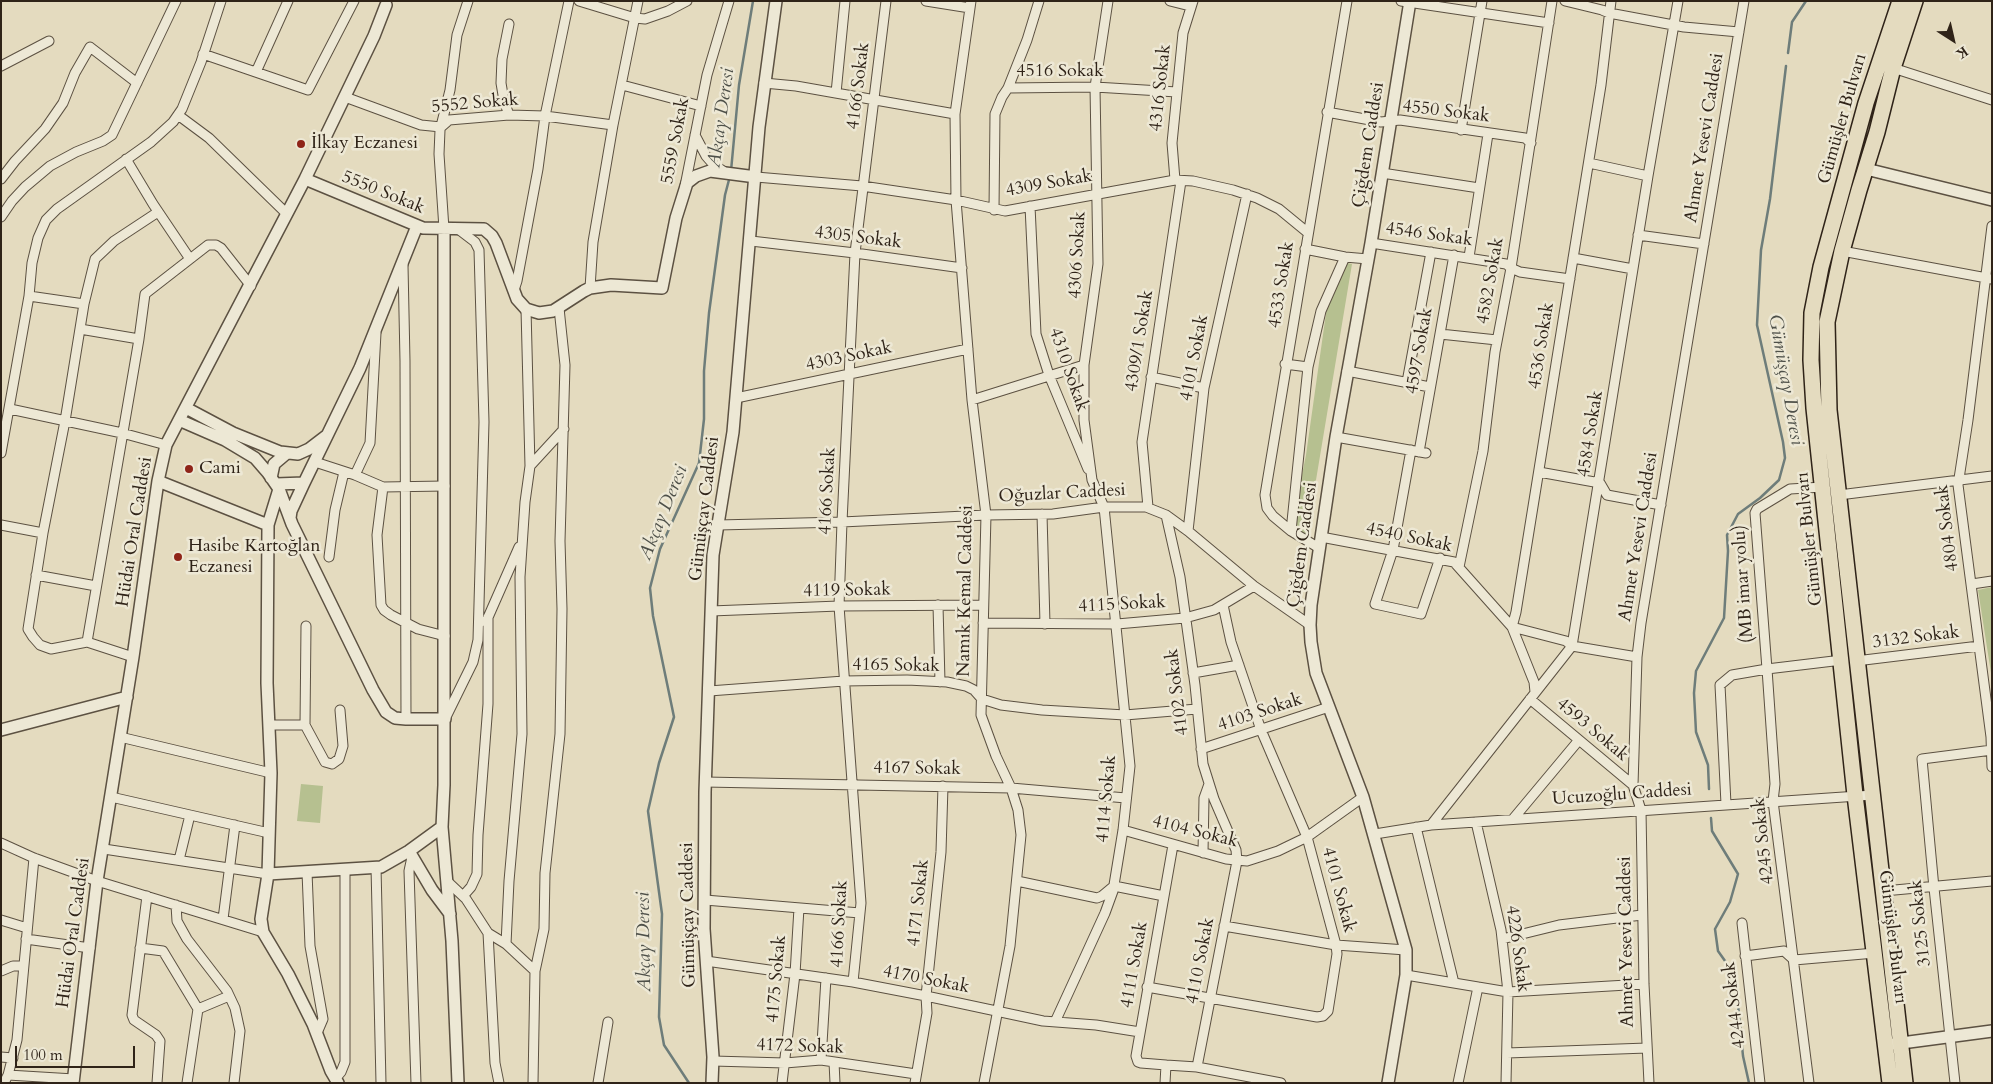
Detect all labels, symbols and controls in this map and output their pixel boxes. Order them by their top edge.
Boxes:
north arrow [1928,15,1978,65]
street label: 4166 Sokak [843,41,875,131]
text: K [1952,42,1972,64]
street label: 4316 Sokak [1146,43,1176,133]
street label: Gümüşler Bulvarı [1814,51,1872,187]
street label: Ahmet Yesevi Caddesi [1681,52,1729,224]
street label: 4516 Sokak [1016,61,1104,83]
water label: Akçay Deresi [704,67,740,169]
street label: Çiğdem Caddesi [1348,81,1390,209]
street label: 5552 Sokak [430,89,520,119]
street label: 5559 Sokak [657,96,695,186]
street label: 4550 Sokak [1401,96,1491,128]
place label: İlkay Eczanesi [311,133,418,155]
marker: İlkay Eczanesi [295,138,307,150]
street label: 4309 Sokak [1004,166,1094,202]
street label: 5550 Sokak [338,167,428,219]
street label: 4306 Sokak [1065,211,1091,299]
street label: 4546 Sokak [1384,218,1474,252]
street label: 4305 Sokak [813,222,903,254]
street label: 4582 Sokak [1473,236,1509,326]
street label: 4533 Sokak [1264,240,1300,330]
street label: 4309/1 Sokak [1121,289,1159,393]
street label: 4536 Sokak [1524,301,1560,391]
street label: 4597 Sokak [1402,306,1438,396]
street label: 4101 Sokak [1176,313,1214,403]
water label: Gümüşçay Deresi [1762,313,1808,447]
street label: 4310 Sokak [1044,325,1092,415]
street label: 4303 Sokak [804,337,894,377]
street label: 4584 Sokak [1573,389,1609,479]
street label: Gümüşçay Caddesi [685,435,725,583]
street label: 4166 Sokak [815,447,841,535]
street label: Ahmet Yesevi Caddesi [1615,451,1663,623]
street label: Hüdai Oral Caddesi [112,456,158,608]
place label: Cami [199,458,241,480]
water label: Akçay Deresi [635,462,693,564]
marker: Cami [183,463,195,475]
street label: Gümüşler Bulvarı [1792,471,1828,607]
street label: Oğuzlar Caddesi [998,480,1126,508]
street label: Çiğdem Caddesi [1283,481,1323,609]
street label: 4804 Sokak [1932,483,1964,573]
street label: Namık Kemal Caddesi [954,505,978,677]
street label: 4540 Sokak [1364,518,1454,558]
street label: (MB imar yolu) [1729,524,1759,644]
place label: Hasibe Kartoğlan Eczanesi [188,536,320,578]
marker: Hasibe Kartoğlan Eczanesi [172,551,184,563]
street label: 4119 Sokak [803,579,891,603]
street label: 4115 Sokak [1078,592,1166,618]
street label: 3132 Sokak [1871,622,1961,654]
street label: 4102 Sokak [1162,647,1194,737]
street label: 4165 Sokak [852,654,940,678]
street label: 4103 Sokak [1215,689,1305,737]
street label: 4593 Sokak [1552,694,1632,766]
street label: 4114 Sokak [1092,754,1122,844]
street label: 4167 Sokak [873,757,961,781]
street label: Ucuzoğlu Caddesi [1551,779,1693,811]
street label: 4245 Sokak [1749,796,1779,886]
street label: 4104 Sokak [1150,811,1240,853]
street label: Gümüşçay Caddesi [677,842,701,988]
street label: 4101 Sokak [1316,845,1360,935]
street label: Ahmet Yesevi Caddesi [1615,856,1639,1028]
street label: Hüdai Oral Caddesi [53,857,95,1009]
street label: 4171 Sokak [904,858,934,948]
street label: Gümüşler Bulvarı [1873,869,1911,1005]
street label: 3125 Sokak [1906,878,1936,968]
street label: 4166 Sokak [827,880,853,968]
water label: Akçay Deresi [633,892,657,992]
street label: 4226 Sokak [1500,904,1534,994]
street label: 4110 Sokak [1182,916,1220,1006]
street label: 4111 Sokak [1117,920,1153,1010]
street label: 4175 Sokak [762,934,792,1024]
street label: 4244 Sokak [1719,960,1751,1050]
street label: 4170 Sokak [881,961,971,999]
street label: 4172 Sokak [756,1035,844,1059]
scale bar [18,1036,138,1068]
text: 100 m [23,1045,63,1065]

